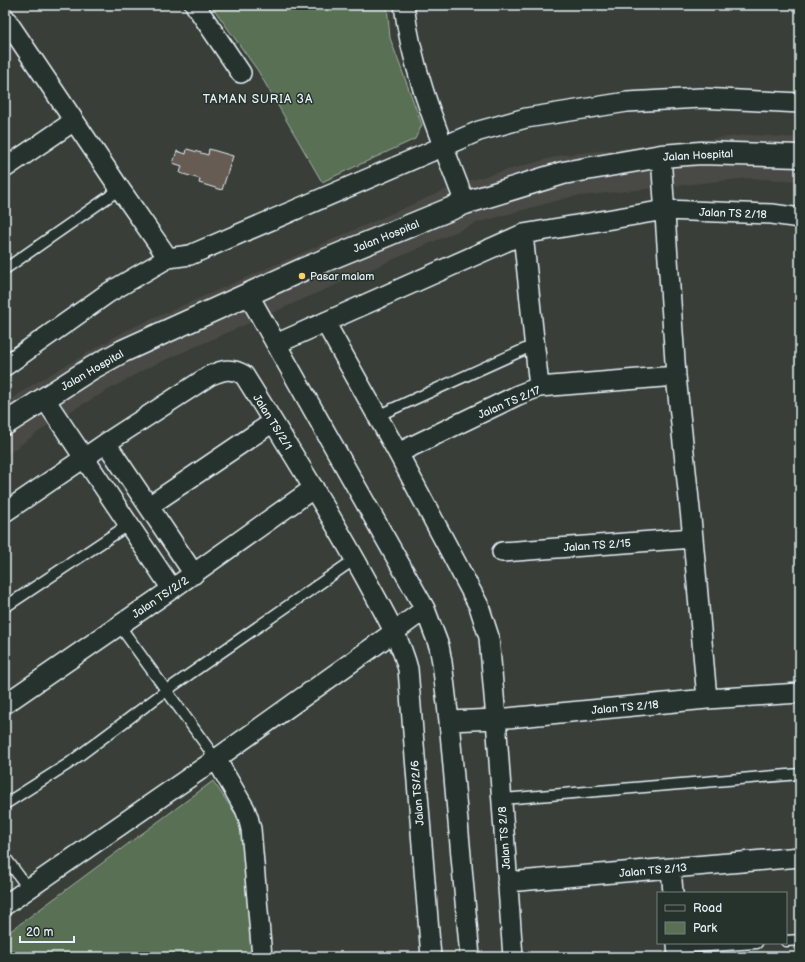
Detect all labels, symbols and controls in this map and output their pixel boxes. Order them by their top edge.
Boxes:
district label: TAMAN SURIA 3A [203,92,313,107]
street label: Jalan Hospital [663,147,733,164]
street label: Jalan TS 2/18 [699,206,767,221]
street label: Jalan Hospital [351,217,421,256]
place label: Pasar malam [310,270,374,283]
marker: Pasar malam [297,271,307,281]
street label: Jalan Hospital [59,347,126,394]
street label: Jalan TS 2/17 [476,383,543,421]
street label: Jalan TS/2/1 [250,392,295,452]
street label: Jalan TS 2/15 [563,537,631,554]
street label: Jalan TS/2/2 [130,573,191,621]
street label: Jalan TS 2/18 [591,698,659,717]
street label: Jalan TS/2/6 [408,759,427,826]
street label: Jalan TS 2/8 [496,806,513,870]
street label: Jalan TS 2/13 [619,861,688,880]
legend [657,892,787,944]
text: Road [693,901,722,916]
scale bar [20,918,74,944]
text: Park [693,921,717,936]
text: 20 m [26,925,53,940]

